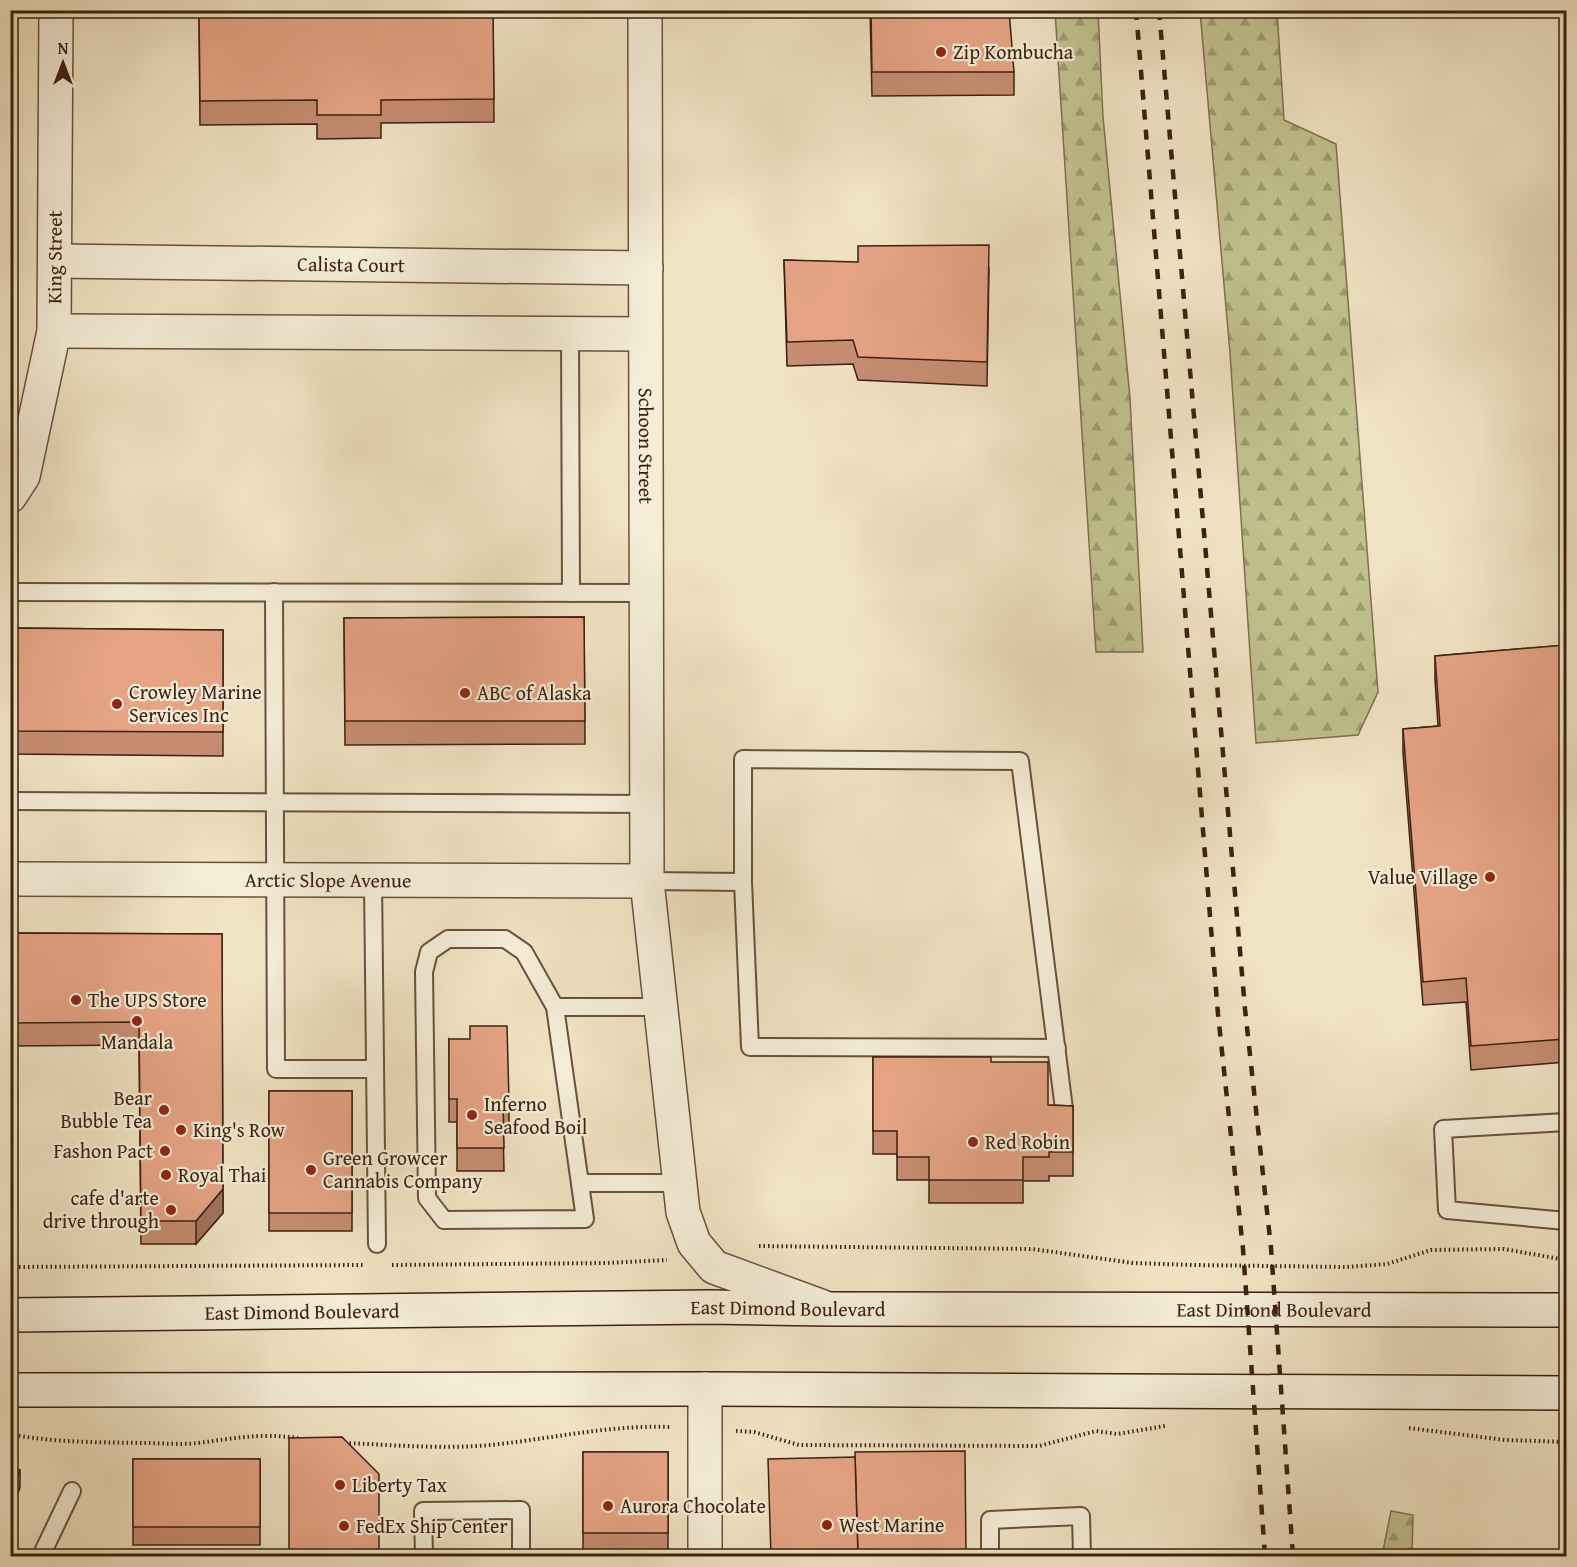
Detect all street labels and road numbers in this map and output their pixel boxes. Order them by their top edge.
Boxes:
street label: King Street [39,210,69,304]
street label: Calista Court [297,249,405,279]
street label: Schoon Street [632,388,661,504]
street label: Arctic Slope Avenue [245,865,411,894]
street label: East Dimond Boulevard [690,1292,886,1323]
street label: East Dimond Boulevard [1177,1294,1372,1324]
street label: East Dimond Boulevard [204,1296,400,1327]

